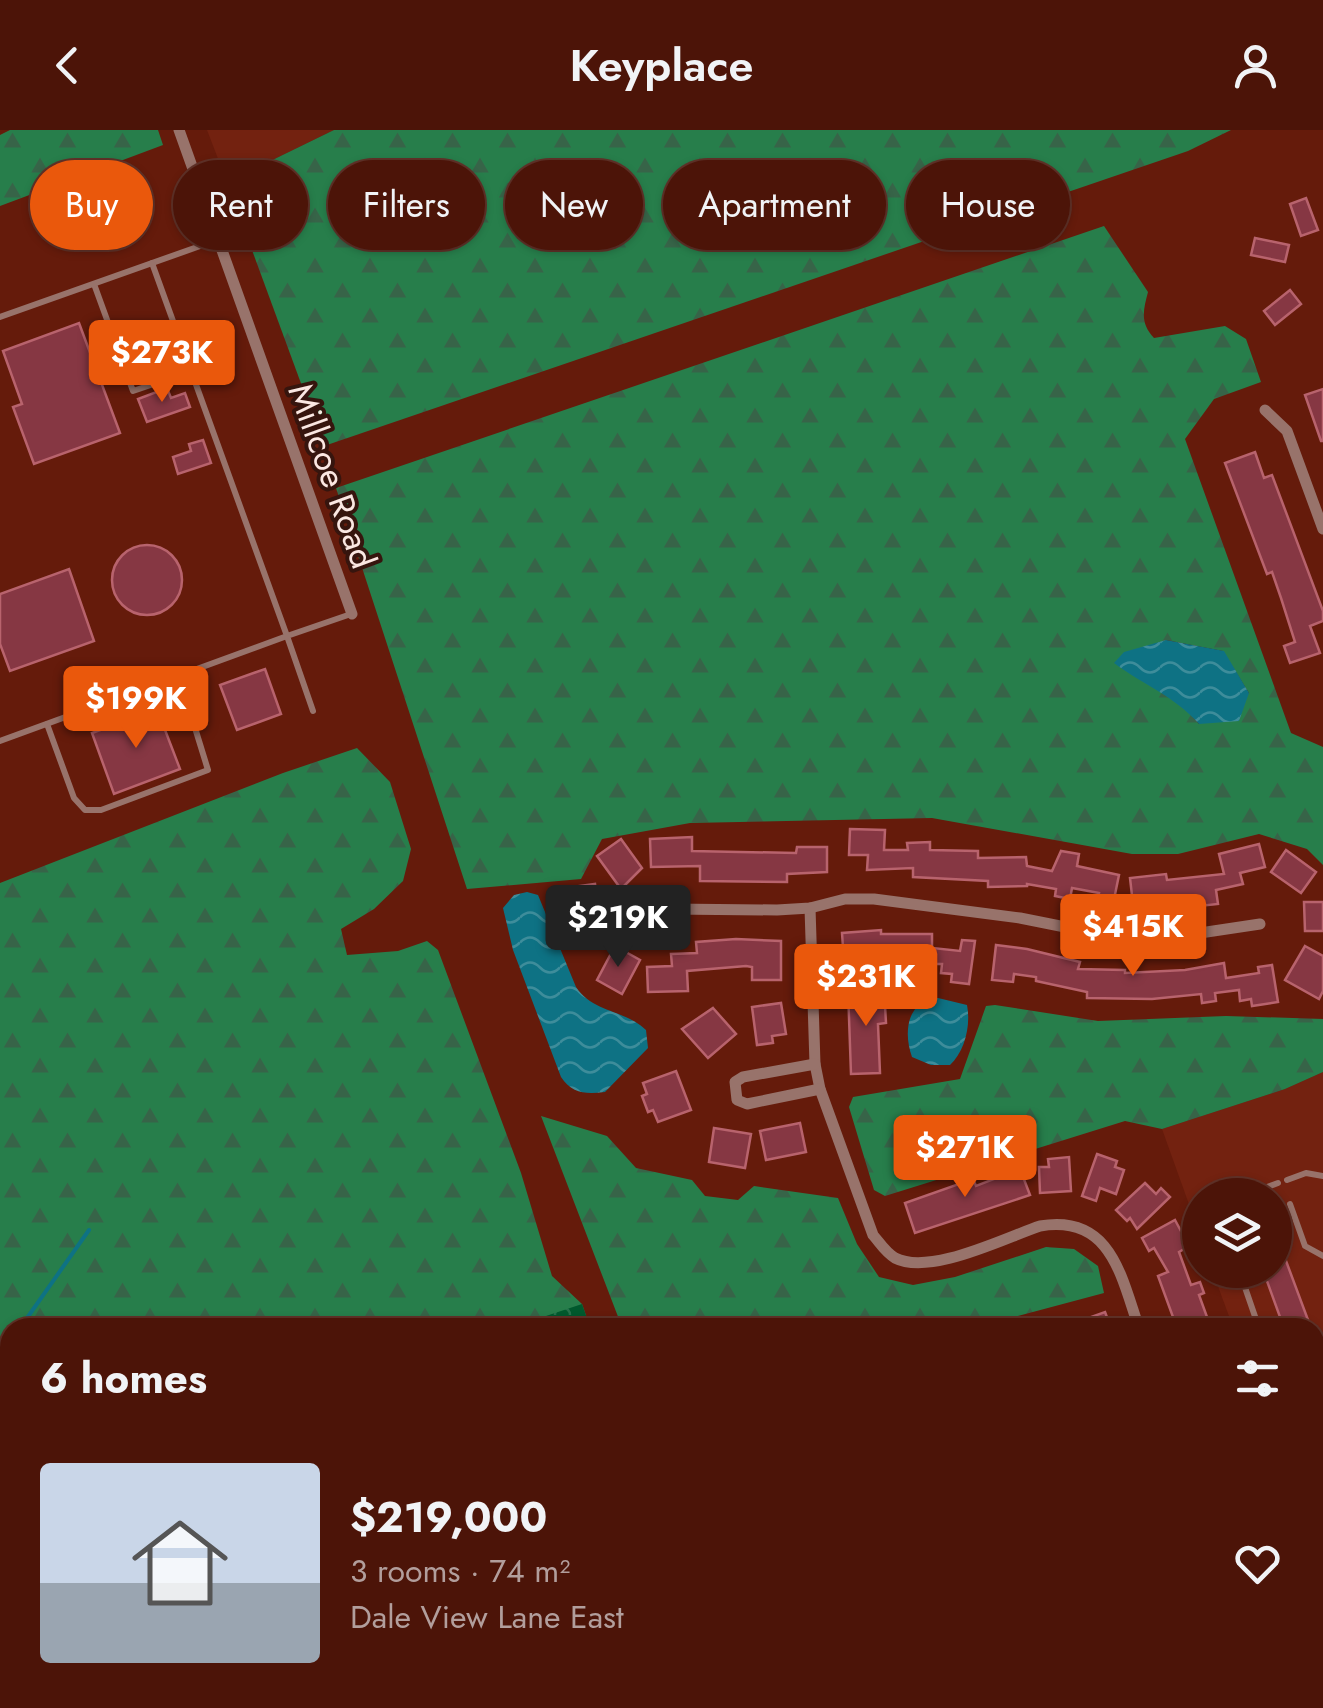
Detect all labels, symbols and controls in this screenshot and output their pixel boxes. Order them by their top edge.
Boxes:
text: Keyplace [569,33,754,98]
icon: back [40,38,95,93]
icon: person [1228,38,1283,93]
chip: Buy [30,160,153,250]
chip: Rent [173,160,308,250]
chip: Filters [328,160,485,250]
chip: New [505,160,643,250]
chip: Apartment [663,160,886,250]
chip: House [906,160,1070,250]
pin: $273K [92,320,232,405]
text: $273K [111,329,213,375]
street label: Millcoe Road [275,377,389,575]
pin: $199K [66,666,206,751]
text: $199K [85,675,187,721]
pin: $219K [548,885,688,970]
text: $219K [568,894,668,940]
pin: $415K [1063,894,1203,979]
text: $415K [1082,903,1184,949]
pin: $231K [796,944,936,1029]
text: $231K [816,953,916,999]
pin: $271K [895,1115,1035,1200]
text: $271K [916,1124,1014,1170]
map controls [1182,1178,1292,1288]
button: layers [1182,1178,1292,1288]
text: 6 homes [40,1348,207,1409]
icon: filters [1230,1351,1285,1406]
text: $219,000 [350,1487,547,1548]
icon: home [120,1503,240,1623]
icon: heart [1230,1536,1285,1591]
text: 3 rooms · 74 m² [350,1548,570,1594]
text: Dale View Lane East [350,1594,624,1640]

